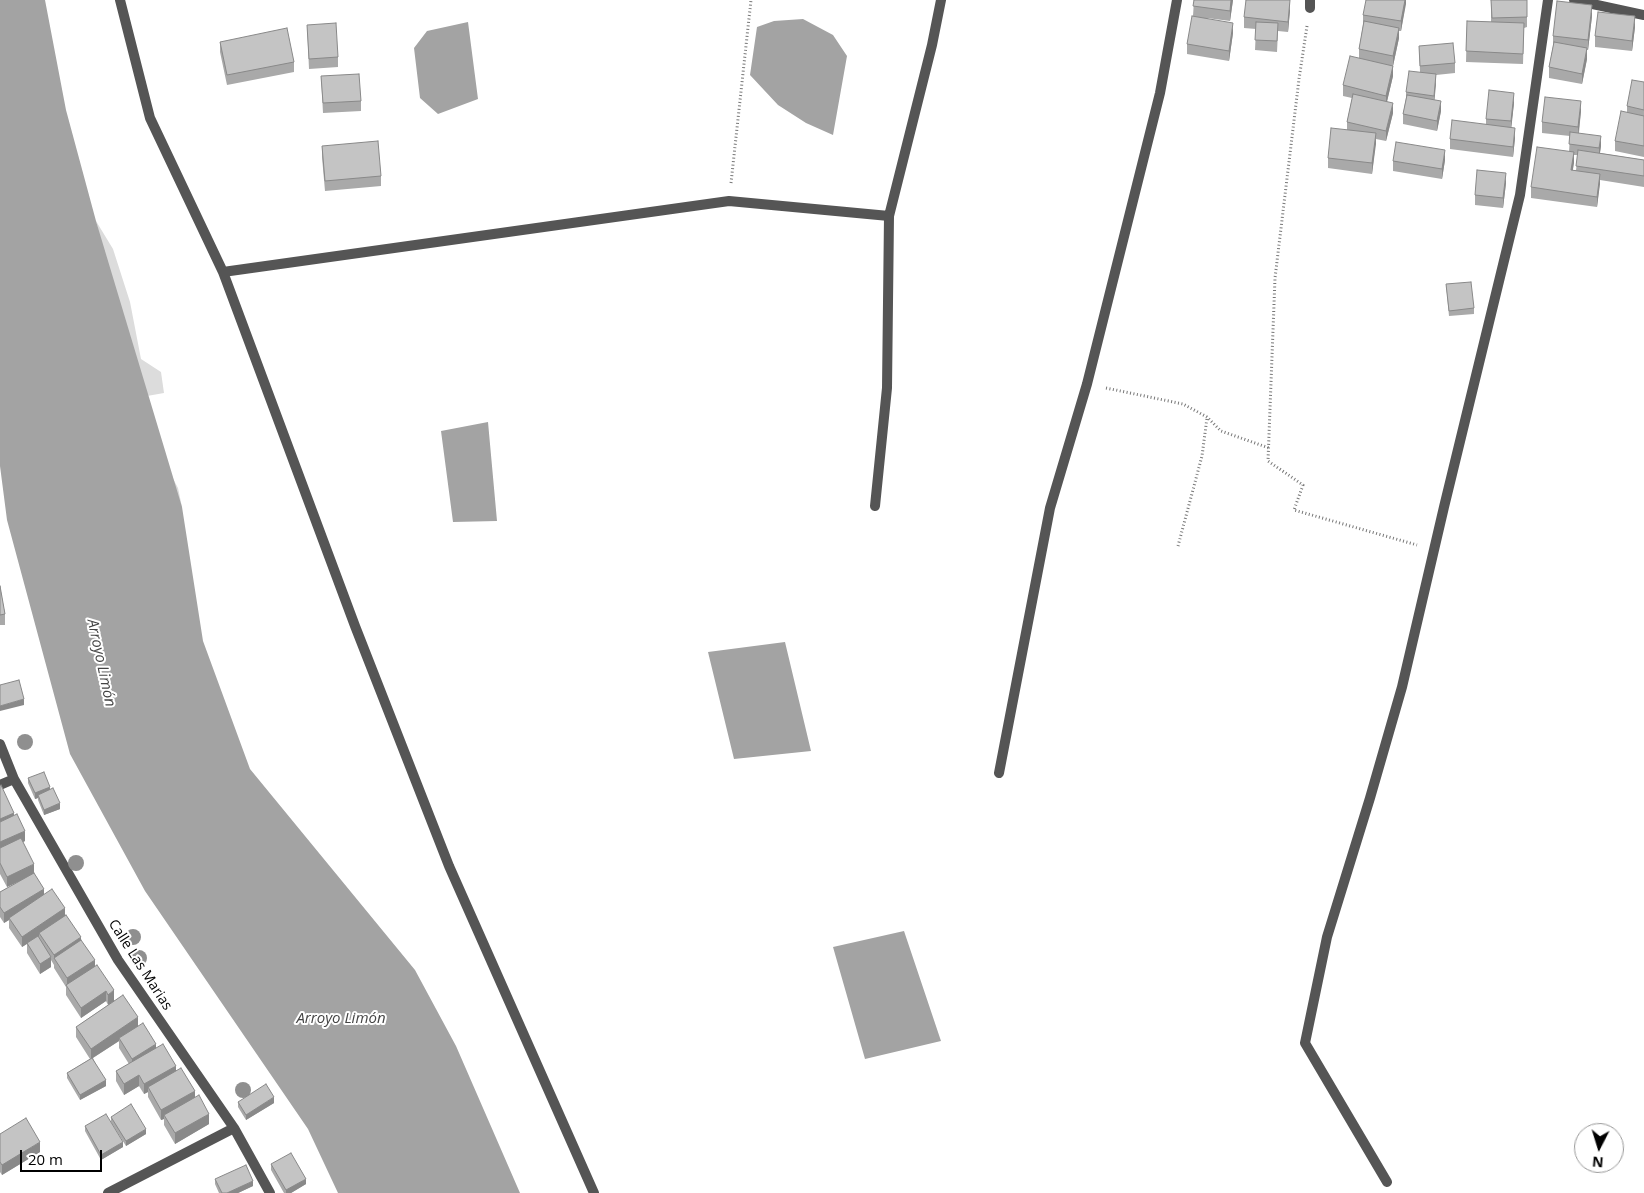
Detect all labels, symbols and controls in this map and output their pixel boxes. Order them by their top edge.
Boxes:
water label: Arroyo Limón [83,618,119,708]
street label: Calle Las Marias [104,917,176,1013]
water label: Arroyo Limón [296,1010,386,1028]
north arrow [1574,1123,1624,1173]
scale bar [22,1140,105,1172]
text: 20 m [28,1149,63,1169]
text: N [1591,1152,1604,1172]

